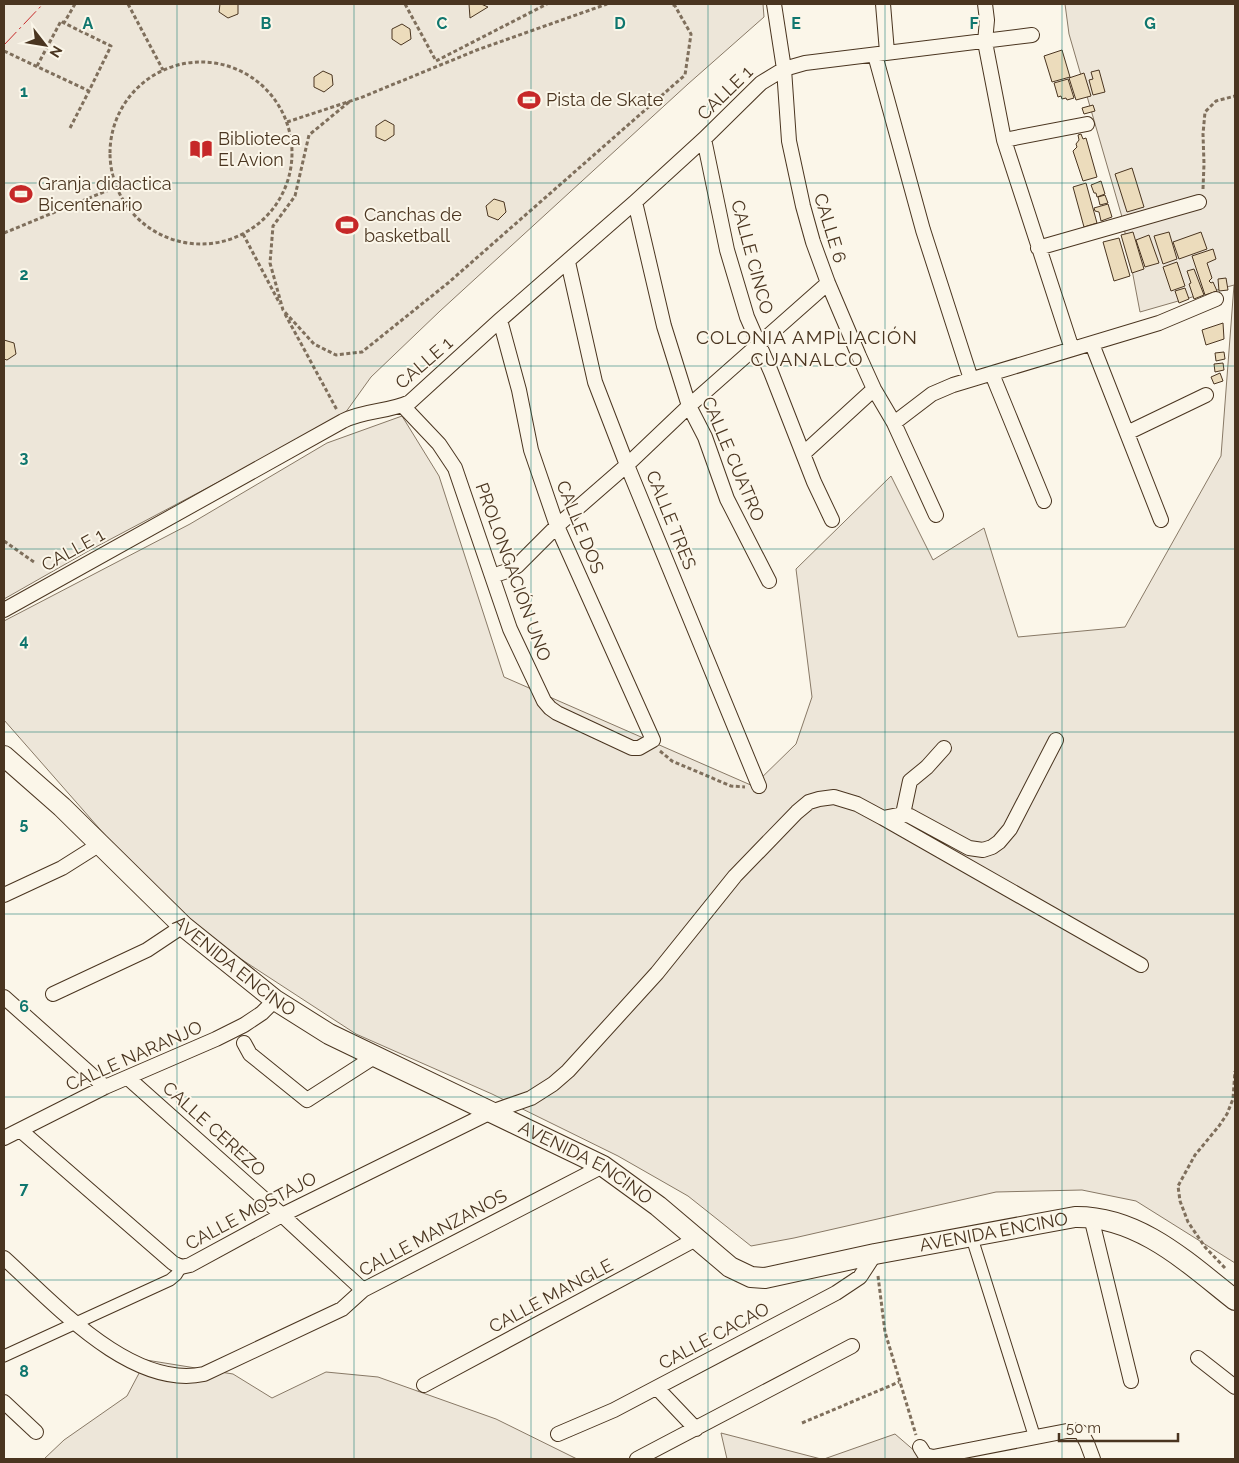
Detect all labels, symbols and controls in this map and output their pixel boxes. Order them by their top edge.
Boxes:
text: A [83,14,94,33]
text: B [261,14,272,33]
text: C [437,14,448,33]
text: D [614,14,626,33]
text: E [791,14,801,33]
text: F [969,14,979,33]
text: G [1144,14,1156,33]
north arrow [20,20,70,70]
text: N [47,43,66,60]
street label: CALLE 1 [693,61,757,124]
text: 1 [20,82,28,101]
sports icon: Pista de Skate [516,87,542,113]
place label: Pista de Skate [546,89,664,110]
place label: Biblioteca El Avion [218,128,301,170]
library icon: Biblioteca El Avion [188,136,214,162]
place label: Granja didactica Bicentenario [38,173,172,215]
sports icon: Granja didactica Bicentenario [8,181,34,207]
street label: CALLE 6 [810,190,851,265]
street label: CALLE CINCO [727,197,778,316]
place label: Canchas de basketball [364,204,462,246]
sports icon: Canchas de basketball [334,212,360,238]
text: 2 [19,265,29,284]
district label: COLONIA AMPLIACIÓN CUANALCO [696,326,918,370]
street label: CALLE 1 [391,332,457,393]
street label: CALLE CUATRO [698,393,769,524]
text: 3 [20,448,29,467]
street label: CALLE TRES [642,467,701,572]
street label: CALLE DOS [552,477,609,576]
street label: PROLONGACIÓN UNO [471,479,556,664]
street label: CALLE 1 [38,524,108,575]
text: 4 [19,631,29,650]
text: 5 [20,814,29,833]
street label: AVENIDA ENCINO [169,911,300,1020]
text: 6 [19,997,29,1016]
street label: CALLE NARANJO [62,1016,205,1095]
street label: CALLE CEREZO [158,1077,270,1180]
street label: AVENIDA ENCINO [516,1116,657,1208]
street label: CALLE MOSTAJO [182,1167,320,1254]
text: 7 [20,1179,29,1198]
street label: CALLE MANZANOS [355,1185,510,1280]
street label: AVENIDA ENCINO [918,1208,1070,1256]
street label: CALLE MANGLE [485,1254,616,1337]
street label: CALLE CACAO [655,1298,773,1374]
text: 8 [19,1362,29,1381]
scale bar [1059,1410,1178,1442]
text: 50 m [1066,1419,1101,1437]

